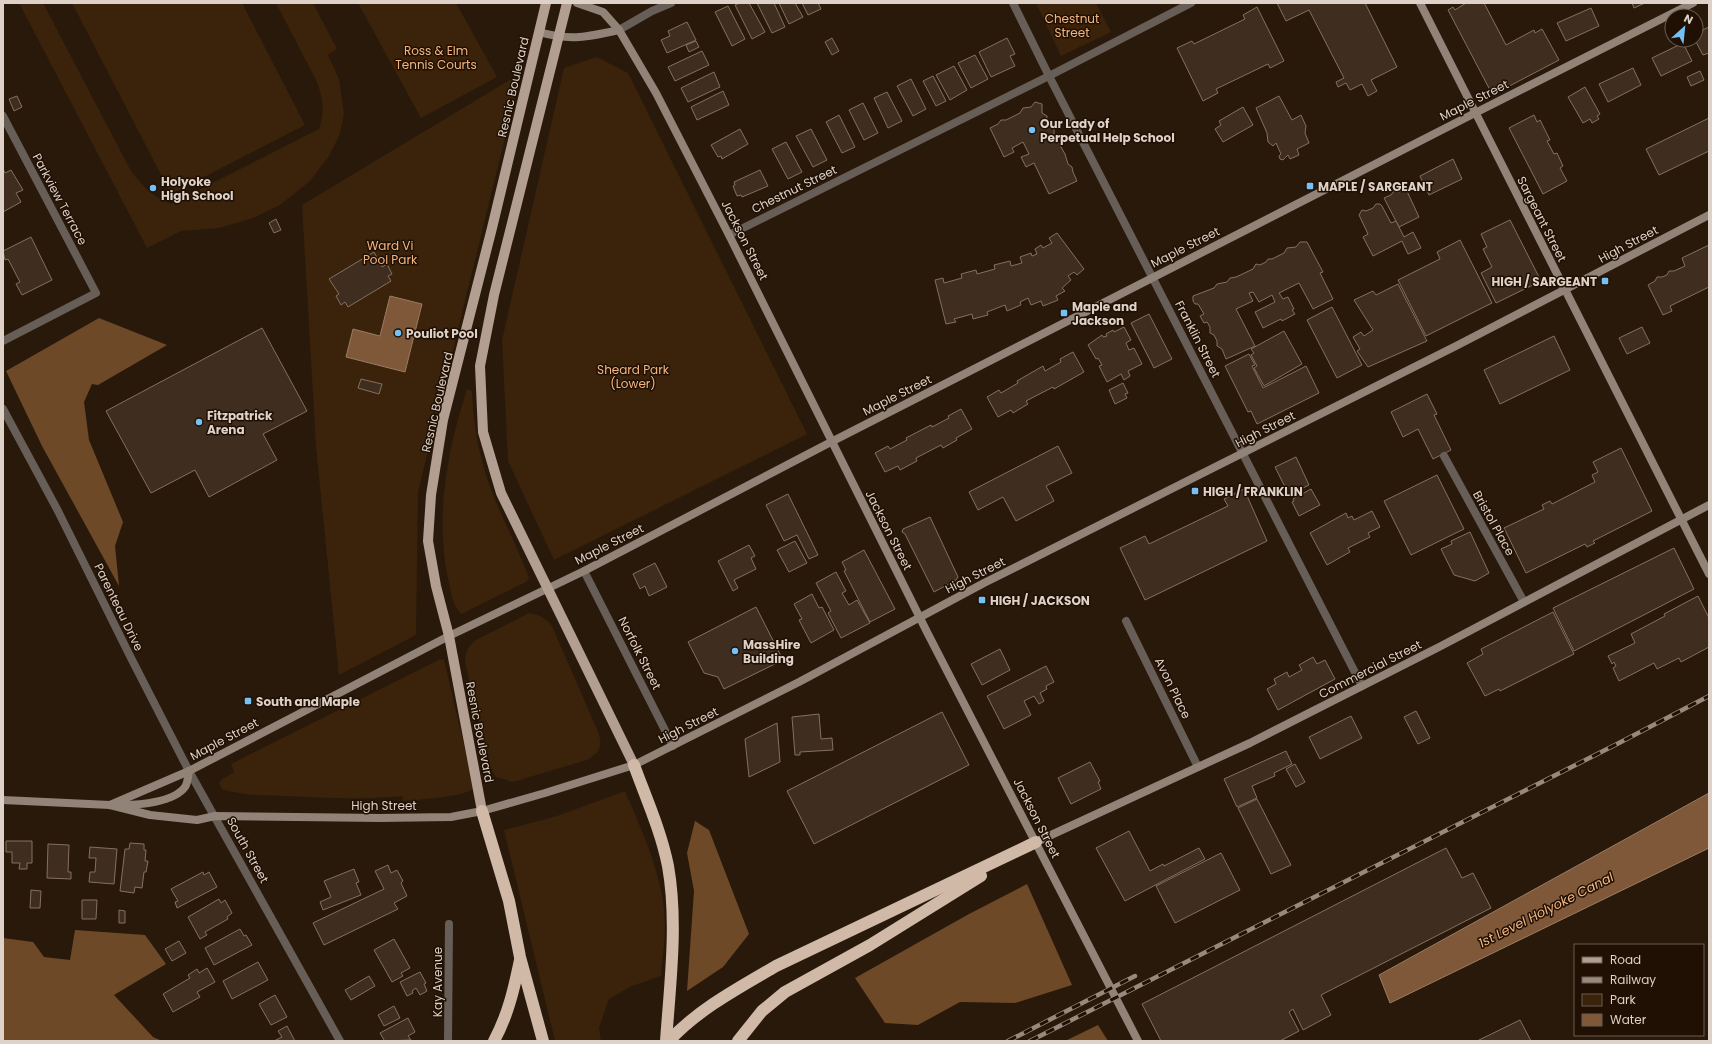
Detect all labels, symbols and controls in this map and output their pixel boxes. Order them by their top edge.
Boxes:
north arrow [1664,8,1704,48]
park label: Chestnut Street [1045,10,1099,41]
text: N [1681,10,1696,28]
street label: Resnic Boulevard [493,35,533,139]
park label: Ross & Elm Tennis Courts [395,42,477,73]
street label: Maple Street [1437,75,1511,125]
place label: Our Lady of Perpetual Help School [1040,115,1175,146]
marker: Our Lady of Perpetual Help School [1027,125,1037,135]
street label: Parkview Terrace [29,150,91,248]
street label: Chestnut Street [748,161,840,217]
place label: Holyoke High School [161,173,234,204]
street label: Sargeant Street [1513,173,1571,265]
place label: MAPLE / SARGEANT [1318,178,1433,195]
marker: MAPLE / SARGEANT [1305,181,1315,191]
marker: Holyoke High School [148,183,158,193]
street label: Jackson Street [717,197,773,283]
street label: High Street [1595,221,1661,267]
street label: Maple Street [1148,222,1222,272]
park label: Ward Vi Pool Park [363,237,418,268]
place label: HIGH / SARGEANT [1492,273,1597,290]
marker: HIGH / SARGEANT [1600,276,1610,286]
place label: Maple and Jackson [1072,298,1137,329]
street label: Franklin Street [1171,298,1225,380]
marker: Maple and Jackson [1059,308,1069,318]
place label: Pouliot Pool [406,325,478,342]
marker: Pouliot Pool [393,328,403,338]
street label: Resnic Boulevard [417,350,457,454]
park label: Sheard Park (Lower) [597,361,670,392]
street label: Maple Street [860,370,934,420]
place label: Fitzpatrick Arena [207,407,273,438]
street label: High Street [1232,407,1298,451]
marker: Fitzpatrick Arena [194,417,204,427]
place label: HIGH / FRANKLIN [1203,483,1303,500]
marker: HIGH / FRANKLIN [1190,486,1200,496]
street label: Jackson Street [861,487,917,573]
street label: Bristol Place [1469,487,1519,559]
street label: Maple Street [572,519,646,569]
street label: High Street [942,553,1008,597]
street label: Parenteau Drive [90,560,148,654]
place label: HIGH / JACKSON [990,592,1090,609]
marker: HIGH / JACKSON [977,595,987,605]
street label: Norfolk Street [614,614,666,692]
place label: MassHire Building [743,636,801,667]
street label: Commercial Street [1316,636,1424,702]
marker: MassHire Building [730,646,740,656]
street label: Avon Place [1151,655,1195,721]
street label: Resnic Boulevard [462,680,498,784]
place label: South and Maple [256,693,360,710]
marker: South and Maple [243,696,253,706]
street label: High Street [655,703,721,747]
street label: Maple Street [187,714,261,764]
street label: Jackson Street [1009,775,1065,861]
street label: High Street [351,797,417,814]
street label: South Street [223,814,273,886]
water label: 1st Level Holyoke Canal [1475,867,1618,952]
legend [1574,944,1704,1036]
street label: Kay Avenue [429,947,446,1017]
text: Road [1610,951,1641,968]
text: Railway [1610,971,1656,988]
text: Park [1610,991,1637,1008]
text: Water [1610,1011,1647,1028]

